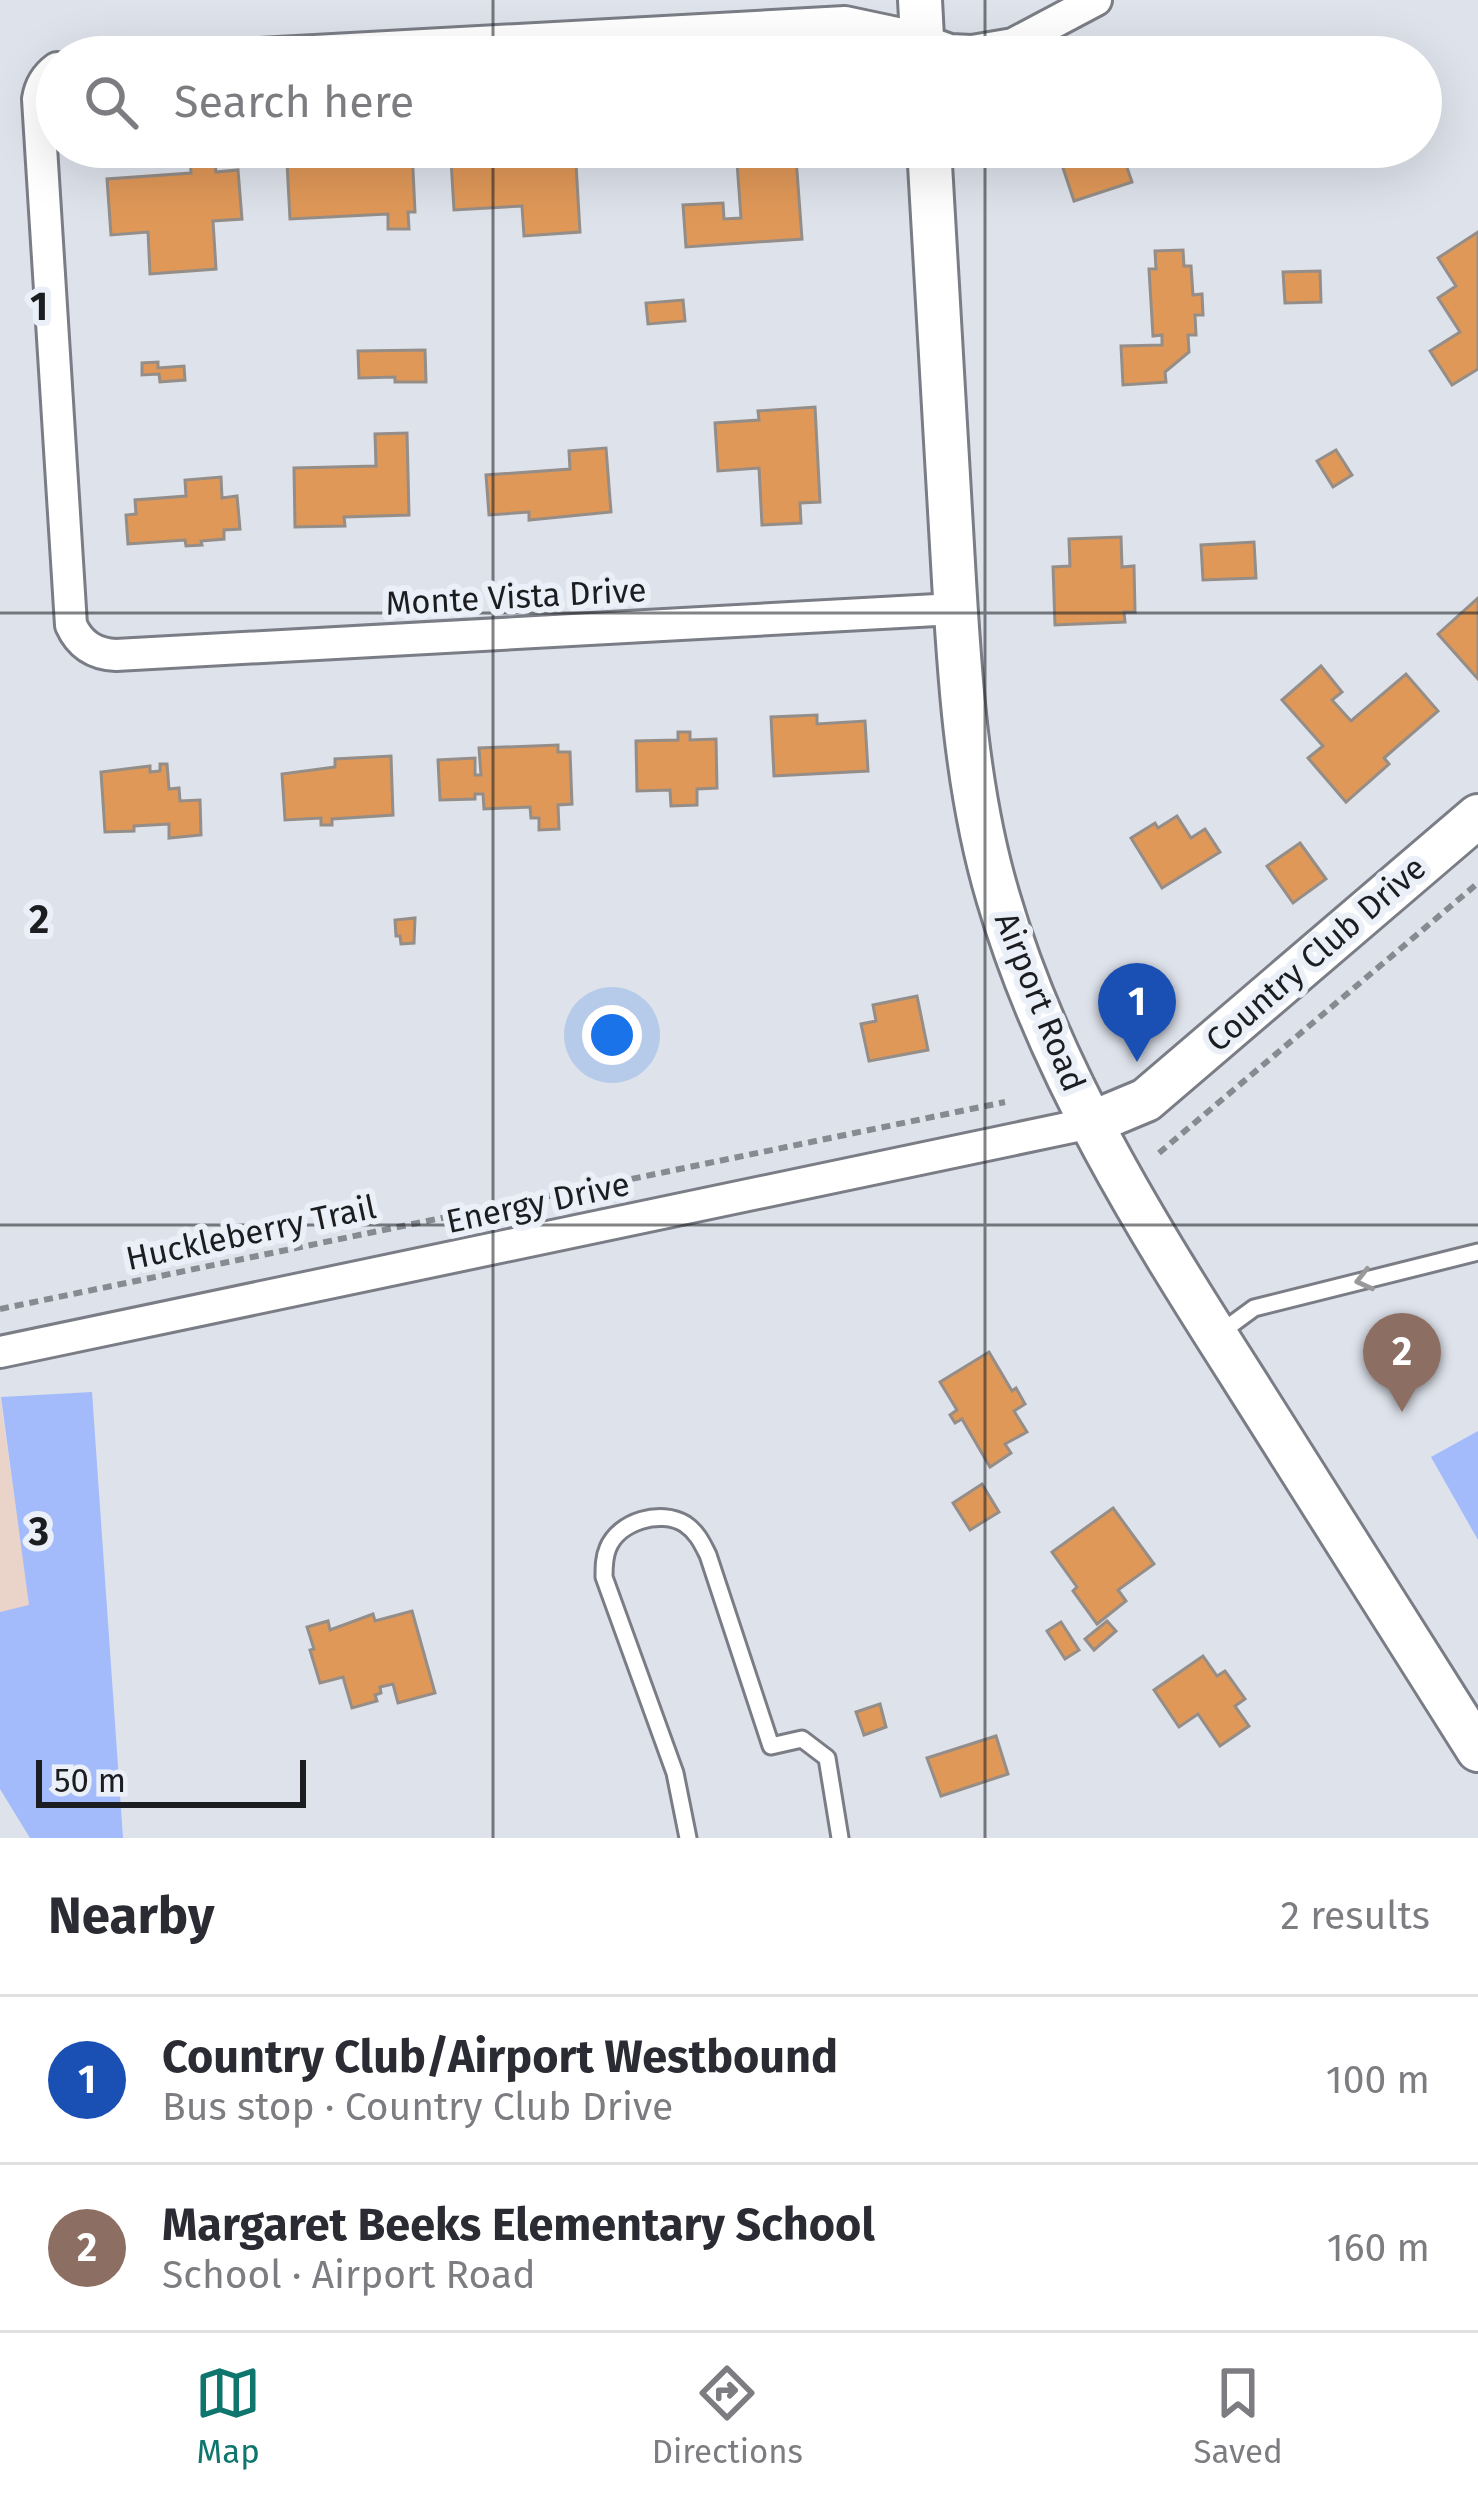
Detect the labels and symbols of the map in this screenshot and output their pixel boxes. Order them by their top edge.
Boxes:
text: 1 [30,284,48,330]
street label: Monte Vista Drive [384,570,648,624]
street label: Country Club Drive [1198,848,1434,1060]
text: 2 [29,897,49,943]
street label: Airport Road [986,907,1094,1097]
pin: 1 [1098,963,1176,1062]
your location [582,1005,642,1065]
street label: Energy Drive [443,1164,633,1242]
street label: Huckleberry Trail [122,1187,380,1279]
one-way arrow [1355,1266,1375,1291]
pin: 2 [1363,1313,1441,1412]
text: 3 [28,1509,49,1555]
scale bar [36,1754,306,1807]

